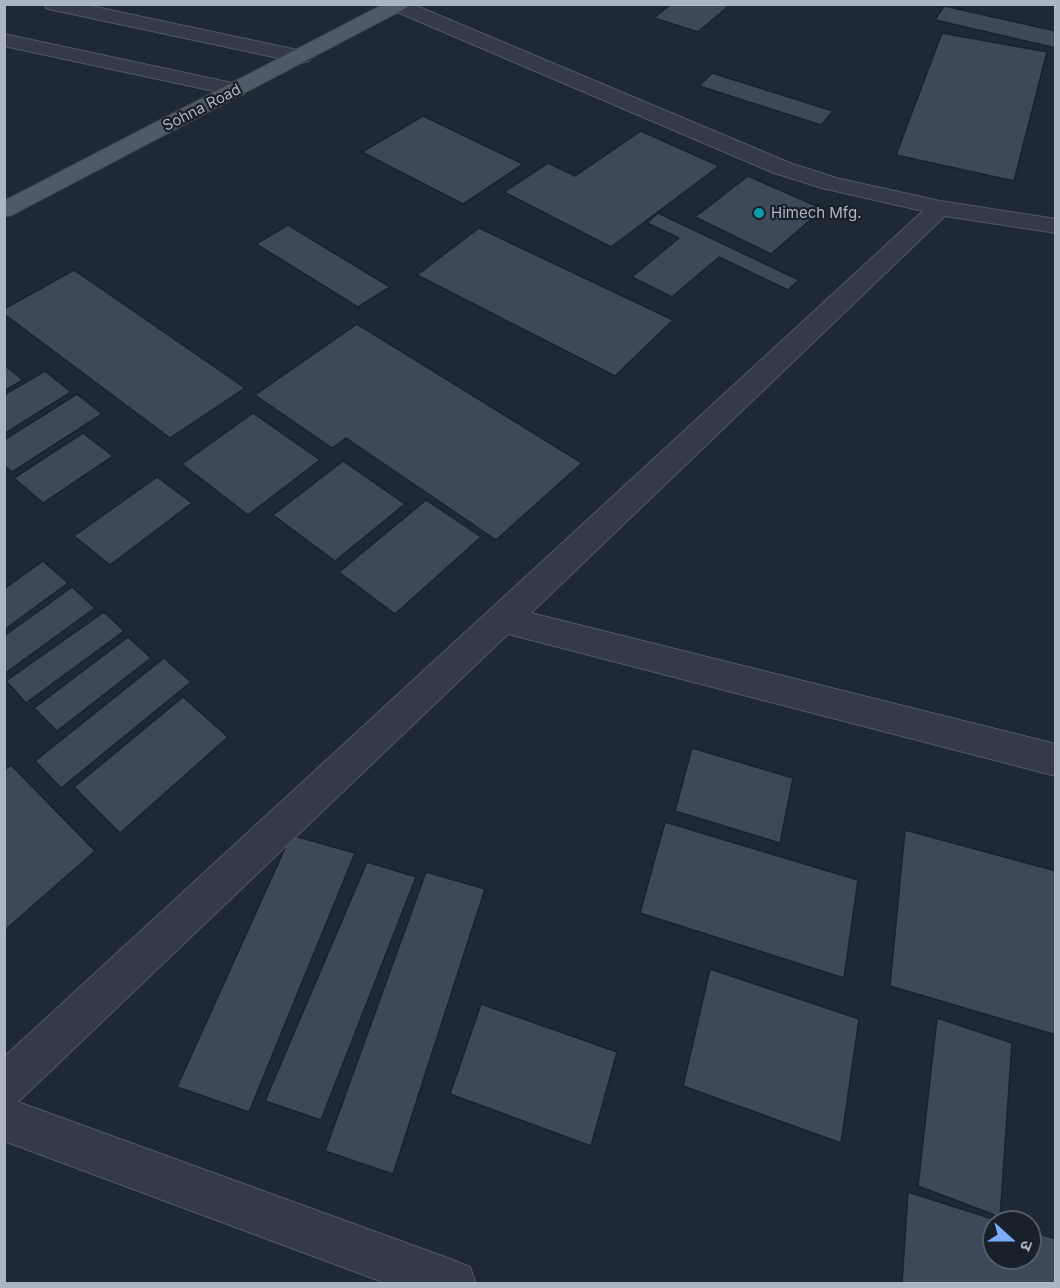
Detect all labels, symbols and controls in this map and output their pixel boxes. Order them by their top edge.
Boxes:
street label: Sohna Road [160,81,244,135]
place label: Himech Mfg. [771,204,862,222]
marker: Himech Mfg. [752,206,766,220]
north arrow [982,1210,1042,1270]
text: उ [1016,1238,1038,1254]

